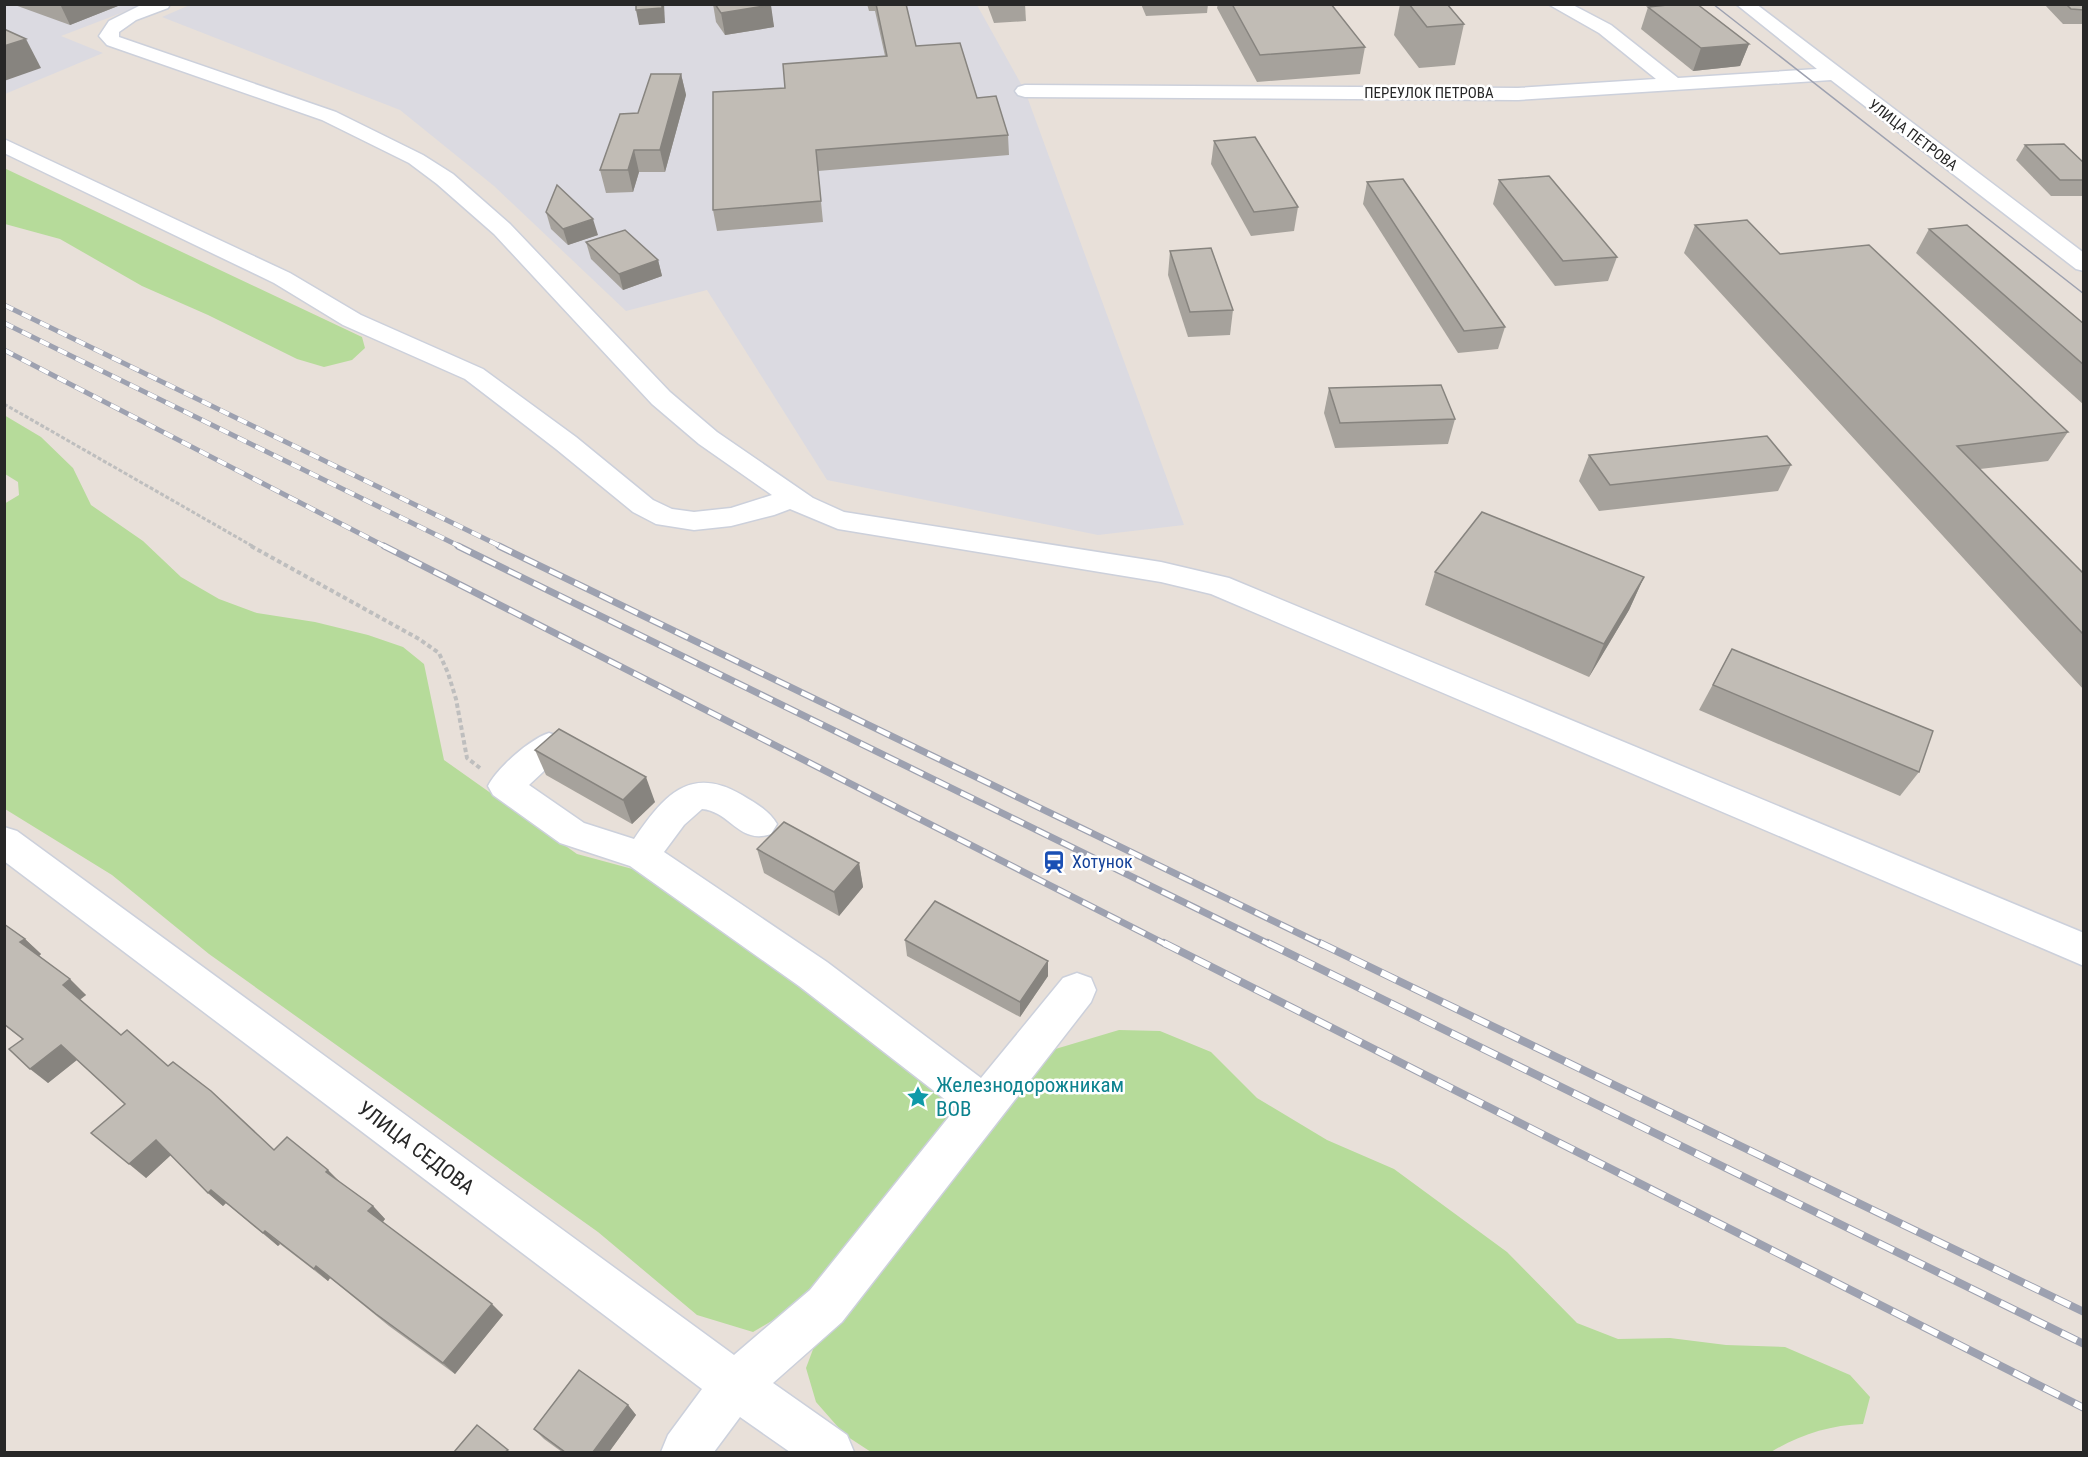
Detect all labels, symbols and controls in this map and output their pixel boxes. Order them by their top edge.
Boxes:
street label: ПЕРЕУЛОК ПЕТРОВА [1364,84,1494,102]
street label: УЛИЦА ПЕТРОВА [1865,96,1961,175]
station icon: Хотунок [1041,849,1067,875]
place label: Хотунок [1072,851,1133,872]
place label: Железнодорожникам ВОВ [936,1073,1124,1121]
place icon: Железнодорожникам ВОВ [905,1084,931,1110]
street label: УЛИЦА СЕДОВА [353,1096,479,1200]

